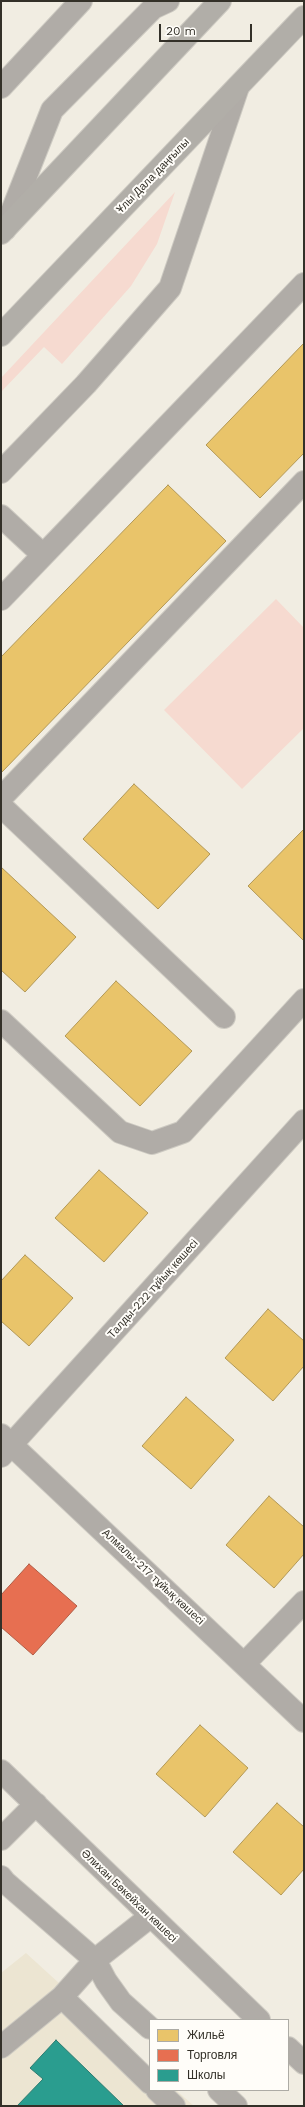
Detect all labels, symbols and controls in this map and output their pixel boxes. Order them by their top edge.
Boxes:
scale bar [161,16,254,42]
text: 20 m [166,24,196,38]
street label: Ұлы Дала даңғылы [114,136,192,216]
street label: Талды-222 тұйық көшесі [105,1237,201,1341]
street label: Алмалы-217 тұйық көшесі [99,1526,207,1628]
street label: Әлихан Бөкейхан көшесі [78,1847,180,1945]
legend [149,2019,289,2091]
text: Жильё [187,2028,225,2042]
text: Торговля [187,2048,237,2062]
text: Школы [187,2068,225,2082]

